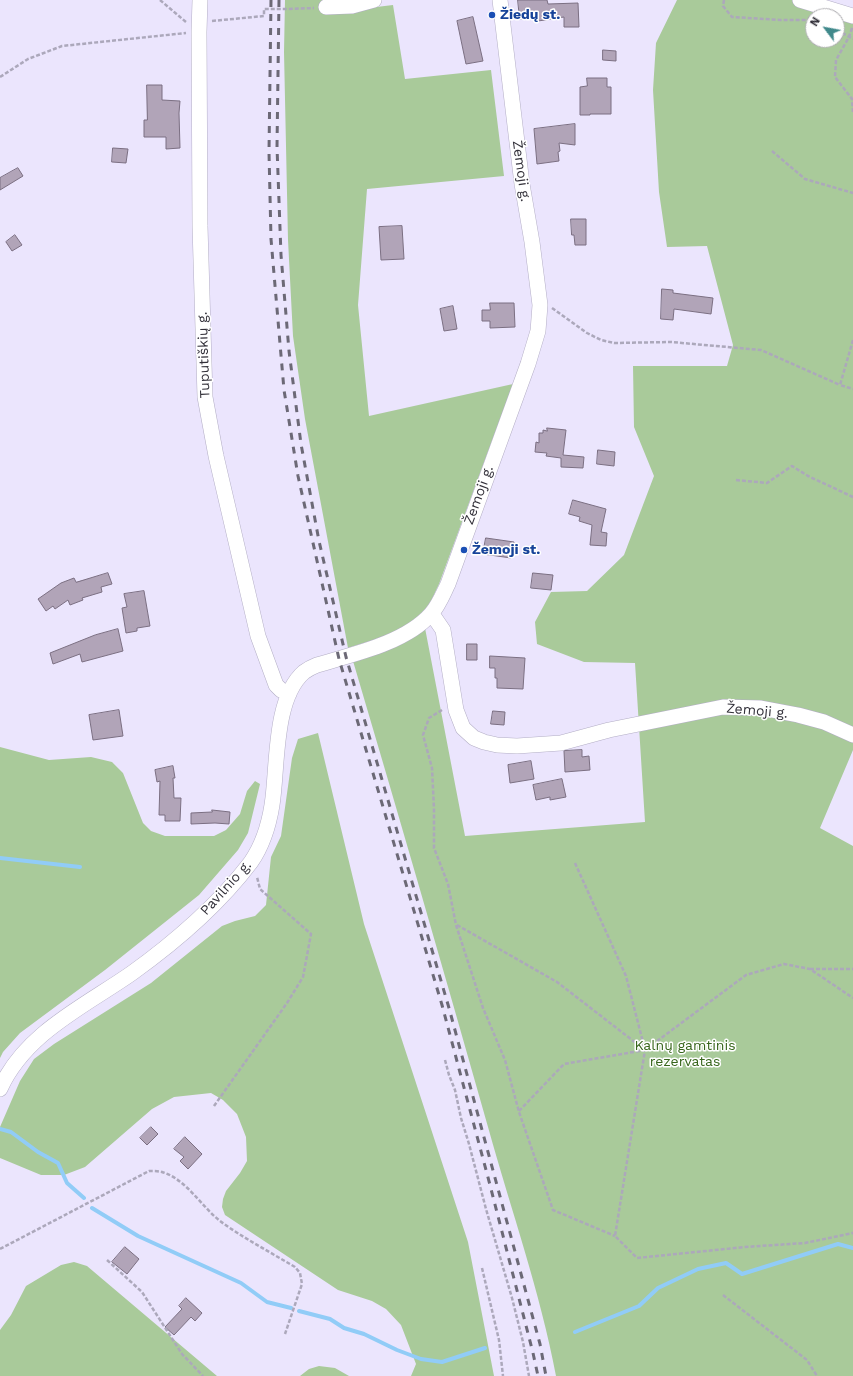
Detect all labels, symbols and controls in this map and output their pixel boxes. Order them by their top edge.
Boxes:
place label: Žiedų st. [500,7,560,23]
north arrow [805,8,845,48]
marker: Žiedų st. [487,10,497,20]
text: N [808,15,823,29]
street label: Žemoji g. [508,139,534,203]
street label: Tuputiškių g. [194,311,214,399]
street label: Žemoji g. [461,463,497,527]
place label: Žemoji st. [472,542,540,558]
marker: Žemoji st. [459,545,469,555]
street label: Žemoji g. [726,700,788,722]
street label: Pavilnio g. [197,857,255,919]
park label: Kalnų gamtinis rezervatas [634,1038,736,1070]

